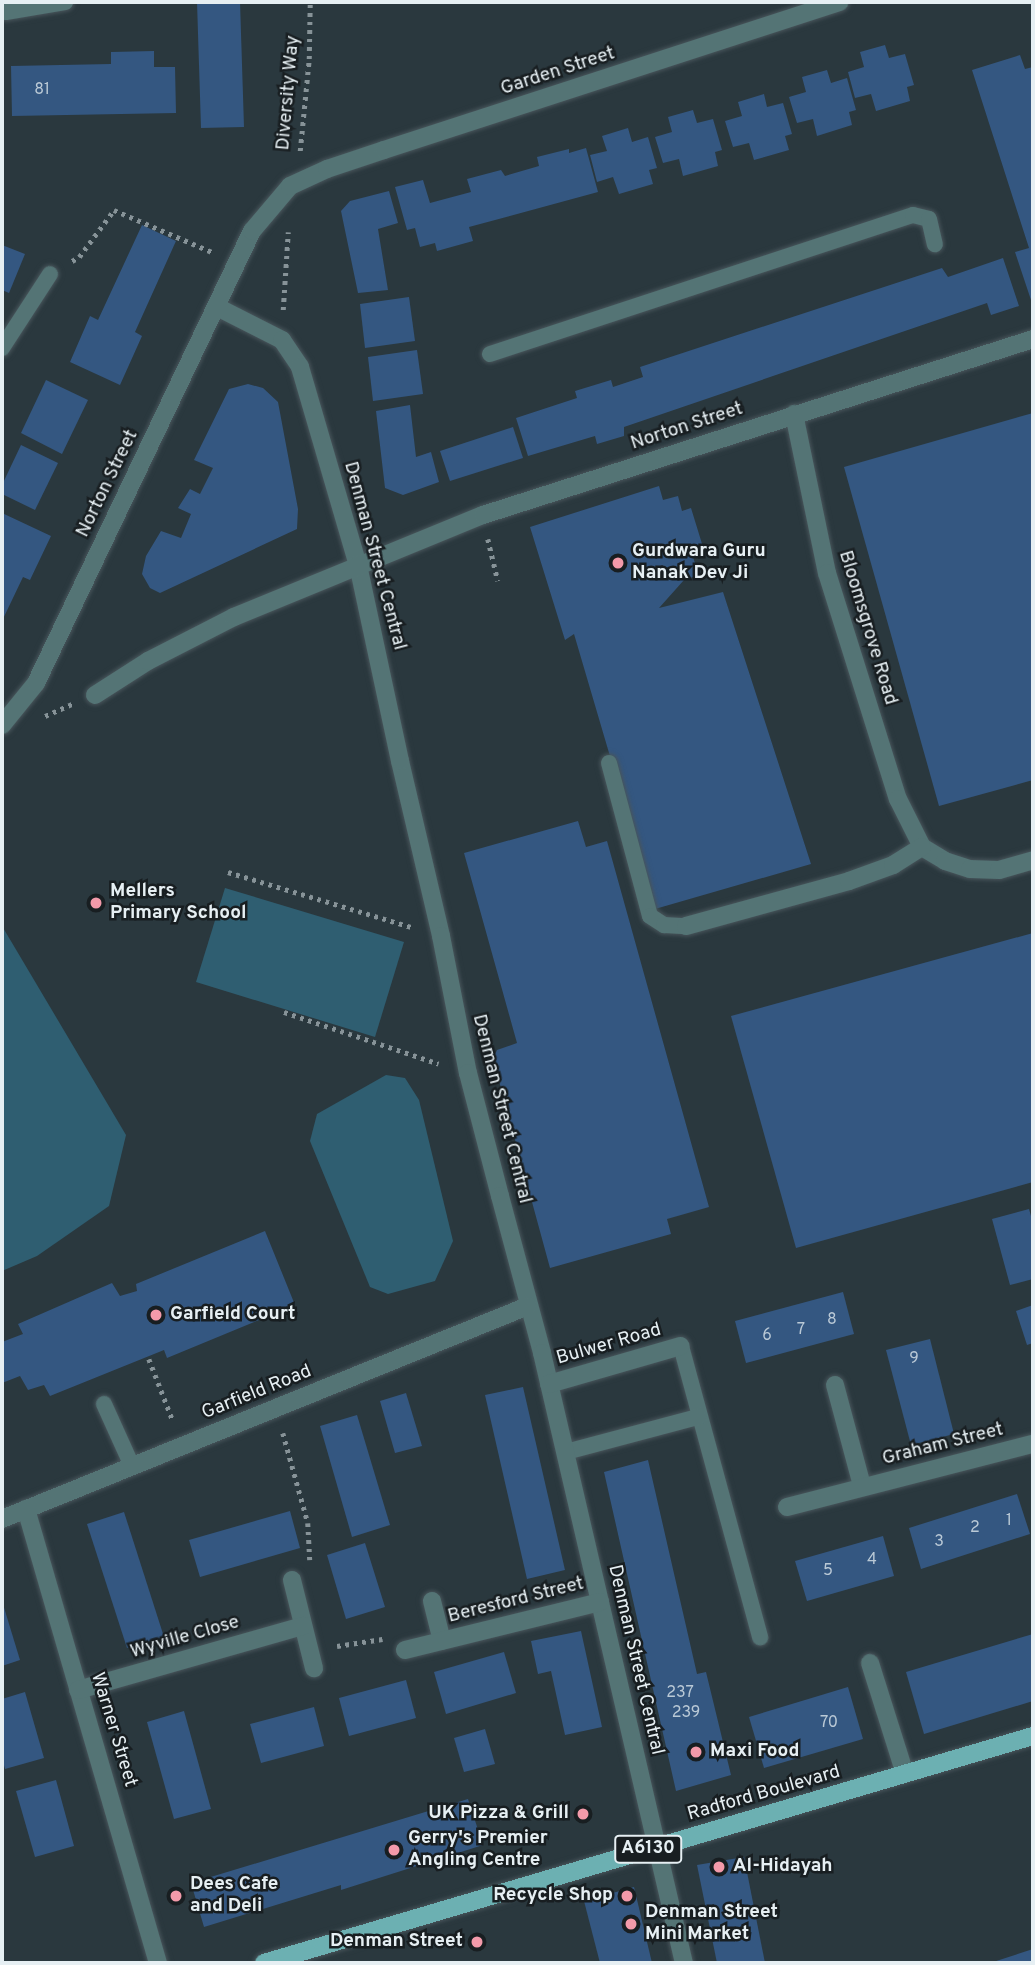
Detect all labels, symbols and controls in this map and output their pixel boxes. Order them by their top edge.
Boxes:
street label: Diversity Way [273,34,305,152]
street label: Garden Street [498,43,618,101]
house number: 81 [34,80,50,100]
street label: Norton Street [628,398,746,456]
street label: Norton Street [72,427,144,541]
street label: Denman Street Central [338,459,410,653]
place label: Gurdwara Guru Nanak Dev Ji [632,541,766,585]
street label: Bloomsgrove Road [833,548,901,708]
marker: Gurdwara Guru Nanak Dev Ji [610,555,626,571]
place label: Mellers Primary School [110,881,246,925]
marker: Mellers Primary School [88,895,104,911]
street label: Denman Street Central [466,1012,536,1206]
place label: Garfield Court [170,1304,295,1326]
marker: Garfield Court [148,1307,164,1323]
house number: 8 [827,1310,837,1330]
street label: Bulwer Road [554,1319,664,1371]
house number: 7 [797,1320,805,1340]
house number: 6 [762,1326,772,1346]
house number: 9 [909,1349,919,1369]
street label: Garfield Road [199,1361,315,1425]
street label: Graham Street [880,1419,1006,1471]
house number: 1 [1006,1511,1012,1531]
house number: 2 [970,1518,980,1538]
house number: 3 [934,1532,944,1552]
house number: 4 [867,1550,877,1570]
house number: 5 [823,1561,833,1581]
street label: Denman Street Central [602,1563,668,1757]
street label: Beresford Street [446,1573,586,1629]
street label: Wyville Close [128,1612,242,1664]
street label: Warner Street [85,1670,141,1790]
house number: 237 [666,1683,694,1703]
house number: 239 [672,1703,700,1723]
house number: 70 [820,1713,838,1733]
place label: Maxi Food [710,1741,799,1763]
marker: Maxi Food [688,1744,704,1760]
street label: Radford Boulevard [685,1761,843,1827]
place label: UK Pizza & Grill [428,1803,569,1825]
marker: UK Pizza & Grill [575,1806,591,1822]
place label: Gerry's Premier Angling Centre [408,1828,548,1872]
road number: A6130 [613,1835,683,1864]
marker: Gerry's Premier Angling Centre [386,1842,402,1858]
place label: Al-Hidayah [733,1856,833,1878]
marker: Al-Hidayah [711,1859,727,1875]
place label: Dees Cafe and Deli [190,1874,278,1918]
place label: Recycle Shop [493,1885,613,1907]
marker: Dees Cafe and Deli [168,1888,184,1904]
marker: Recycle Shop [619,1888,635,1904]
place label: Denman Street Mini Market [645,1902,778,1946]
marker: Denman Street Mini Market [623,1916,639,1932]
place label: Denman Street [330,1931,463,1953]
marker: Denman Street [469,1934,485,1950]

